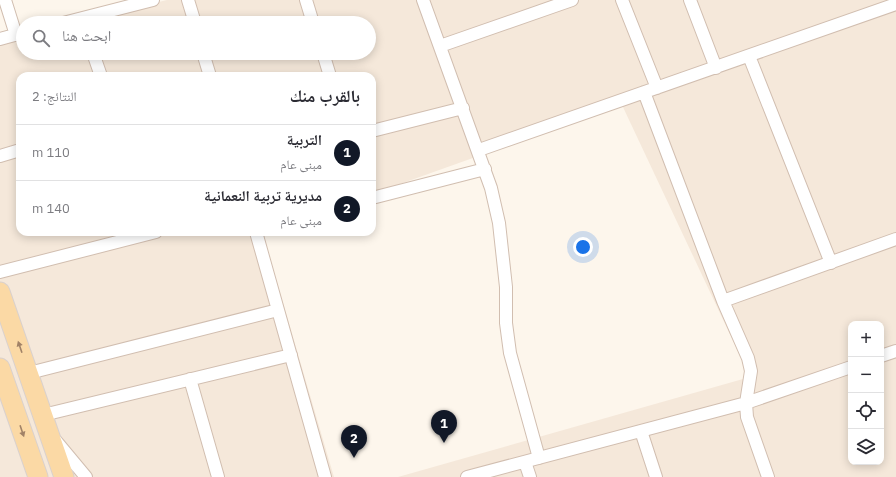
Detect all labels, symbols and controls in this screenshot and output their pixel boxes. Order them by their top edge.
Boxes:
search box [16,16,376,60]
text: ابحث هنا [62,26,111,45]
icon: search [30,27,52,49]
text: بالقرب منك [290,85,360,107]
text: النتائج: 2 [32,88,77,105]
text: التربية [287,130,322,149]
text: 110 m [32,144,70,161]
text: 1 [343,144,351,161]
text: مبنى عام [280,156,322,173]
text: مديرية تربية النعمانية [204,186,322,205]
text: 140 m [32,200,70,217]
text: 2 [343,200,351,217]
text: مبنى عام [280,212,322,229]
your location [573,237,593,257]
map controls [848,321,884,465]
button: + [848,321,884,357]
one-way arrow [16,341,22,353]
button: − [848,357,884,393]
button: locate [848,393,884,429]
pin: 1 [431,410,457,443]
pin: 2 [341,425,367,458]
one-way arrow [19,426,25,438]
button: layers [848,429,884,465]

